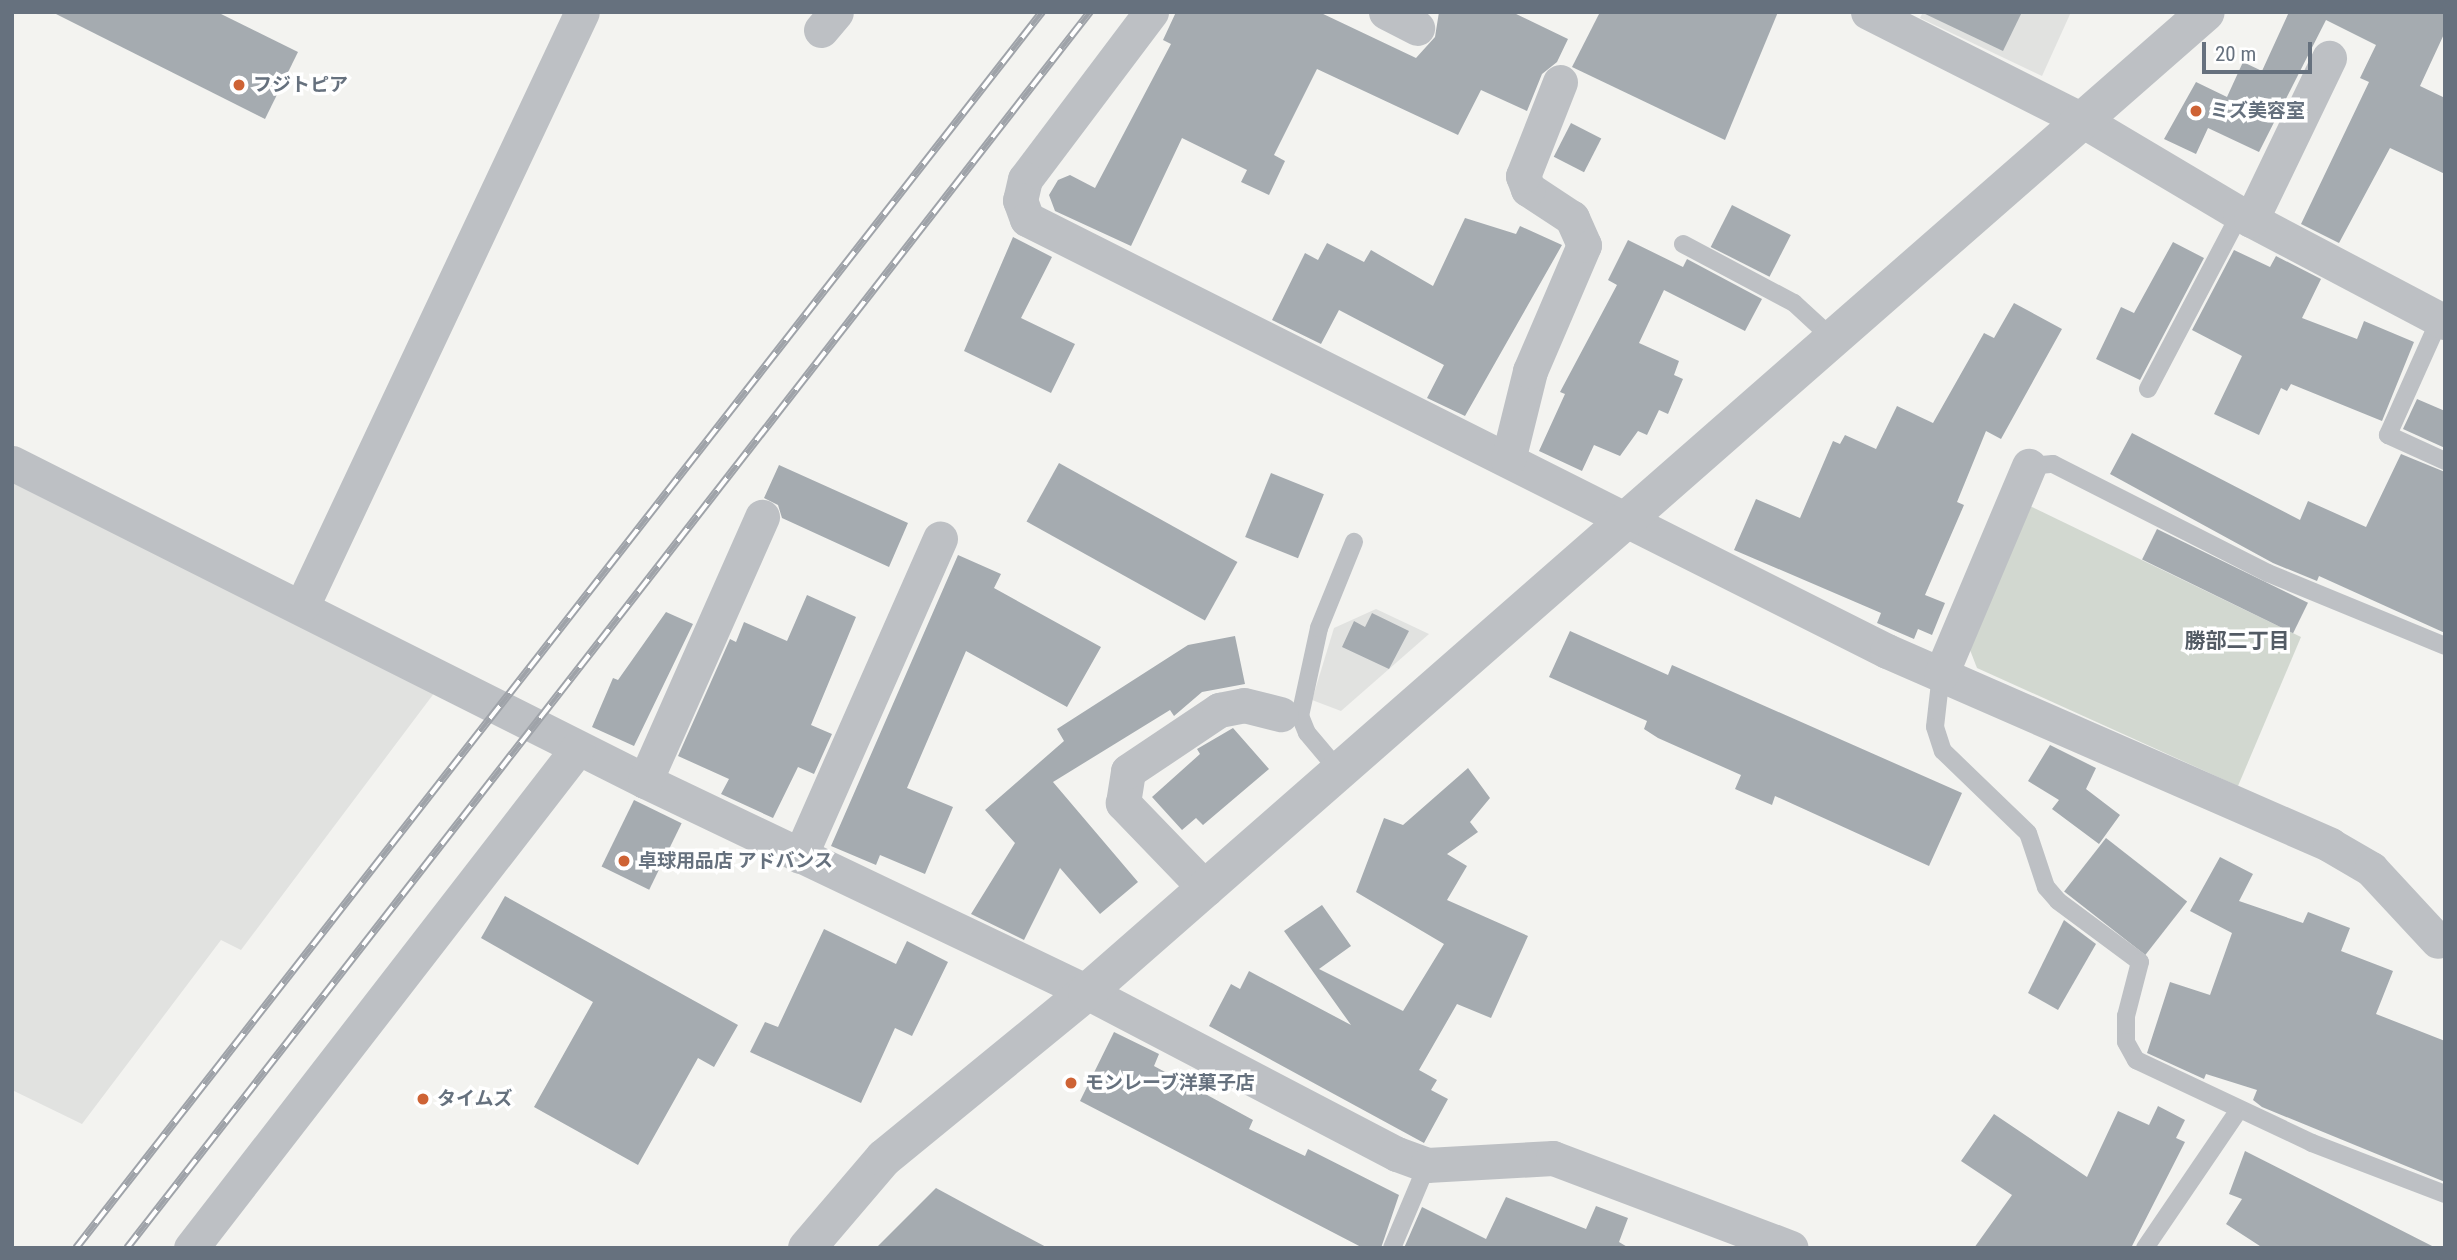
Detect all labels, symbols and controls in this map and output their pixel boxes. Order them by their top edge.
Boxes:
scale bar [2205,28,2315,72]
text: 20 m [2215,42,2256,66]
place label: フジトピア [253,74,348,96]
marker: フジトピア [231,77,247,93]
place label: ミズ美容室 [2210,100,2305,122]
marker: ミズ美容室 [2188,103,2204,119]
district label: 勝部二丁目 [2185,628,2289,654]
place label: 卓球用品店 アドバンス [638,850,832,872]
marker: 卓球用品店 アドバンス [616,853,632,869]
place label: モンレーブ洋菓子店 [1085,1072,1256,1094]
marker: モンレーブ洋菓子店 [1063,1075,1079,1091]
place label: タイムズ [437,1088,513,1110]
marker: タイムズ [415,1091,431,1107]

